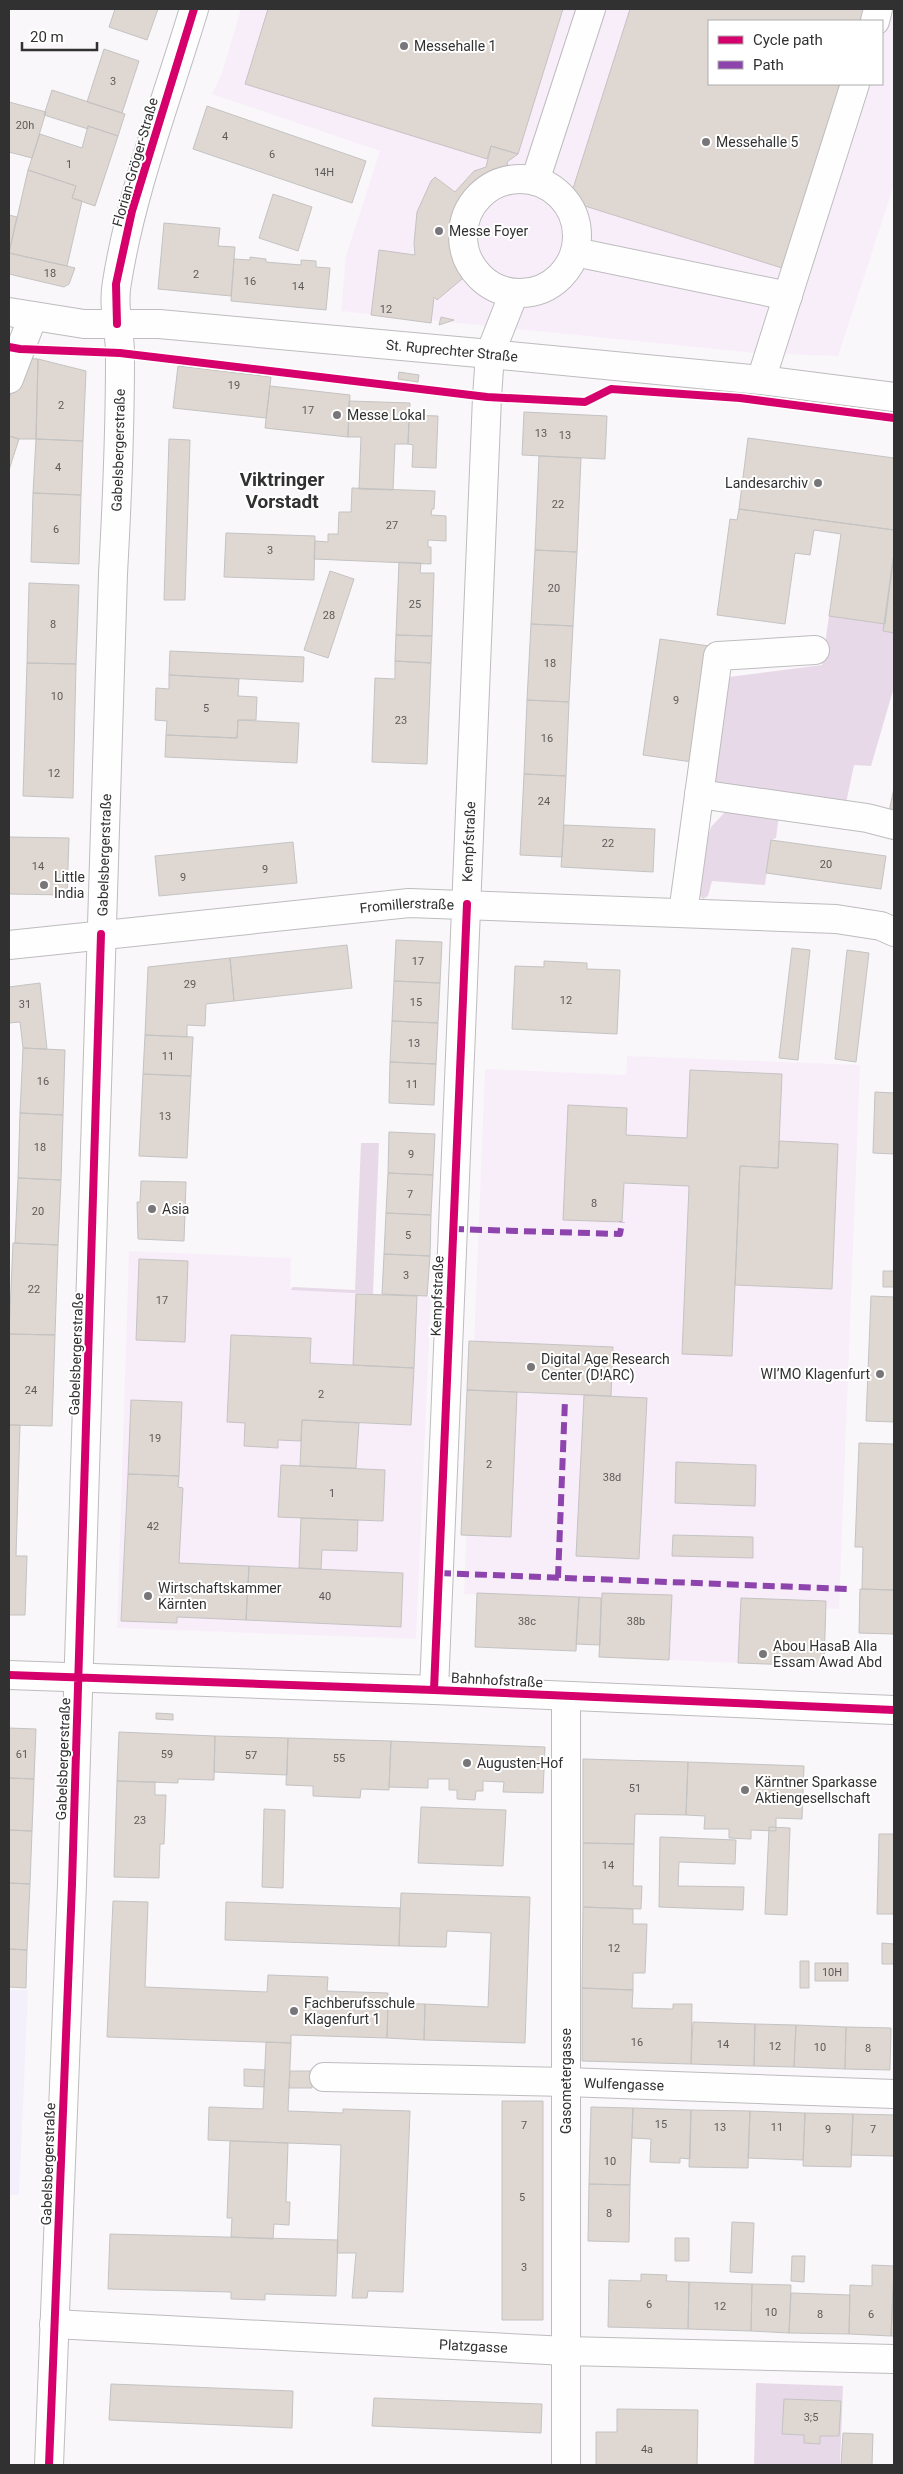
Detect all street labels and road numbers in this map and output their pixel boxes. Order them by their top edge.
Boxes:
street label: Florian-Gröger-Straße [109,96,161,228]
street label: St. Ruprechter Straße [385,337,519,365]
street label: Gabelsbergerstraße [108,389,128,512]
street label: Gabelsbergerstraße [94,793,114,917]
street label: Kempfstraße [459,801,478,882]
street label: Fromillerstraße [359,895,454,916]
street label: Kempfstraße [428,1255,446,1337]
street label: Gabelsbergerstraße [66,1292,86,1416]
street label: Bahnhofstraße [451,1670,543,1690]
street label: Gabelsbergerstraße [53,1697,73,1821]
street label: Gasometergasse [558,2028,574,2134]
street label: Wulfengasse [583,2075,665,2094]
street label: Gabelsbergerstraße [38,2102,58,2226]
street label: Platzgasse [439,2336,508,2356]

